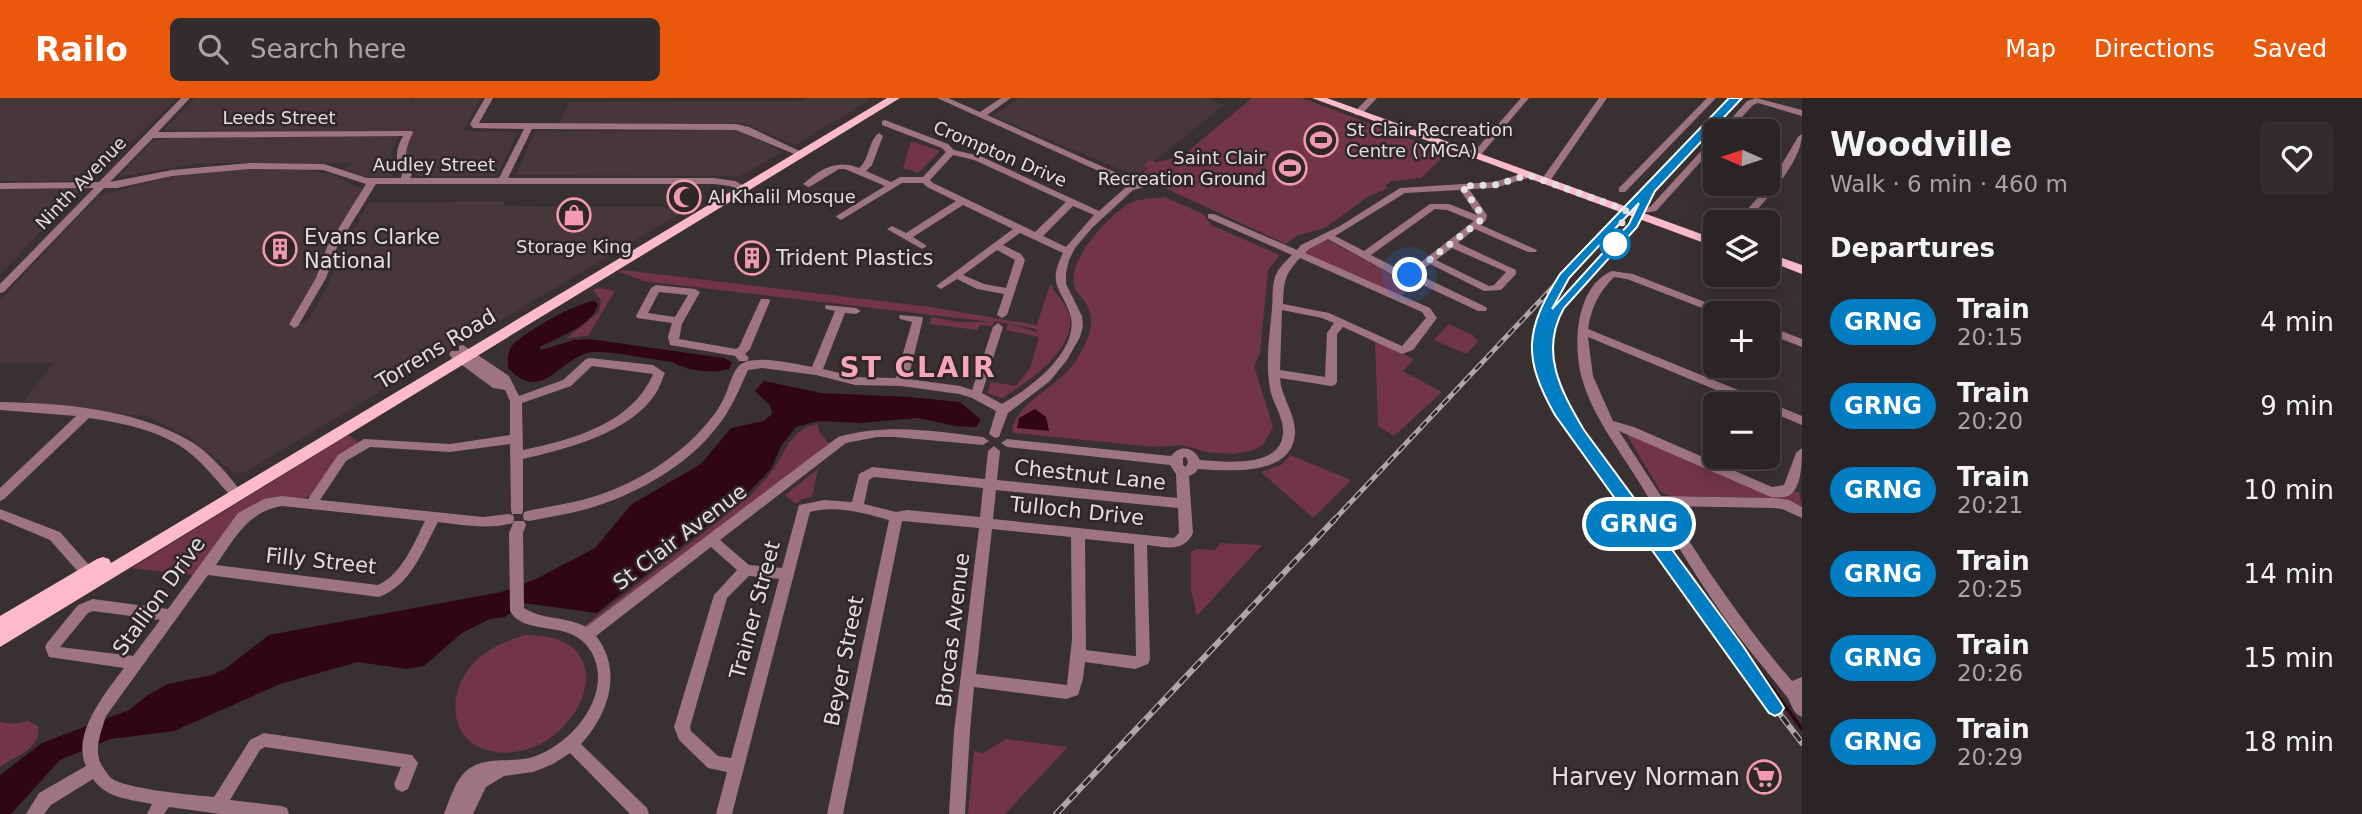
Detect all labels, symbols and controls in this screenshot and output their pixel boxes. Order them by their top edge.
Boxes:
search box [170,18,660,81]
text: Railo [35,30,128,69]
icon: search [194,30,232,68]
text: Search here [250,34,406,64]
text: Map [2005,35,2056,63]
text: Directions [2094,35,2215,63]
text: Saved [2253,35,2327,63]
street label: Leeds Street [222,107,336,128]
street label: Crompton Drive [930,116,1070,191]
place label: St Clair Recreation Centre (YMCA) [1346,119,1513,161]
north arrow [1703,119,1780,196]
map controls [1703,119,1780,469]
sports icon: St Clair Recreation Centre (YMCA) [1302,121,1340,159]
button: heart [2260,121,2334,195]
text: Woodville [1830,125,2012,164]
street label: Ninth Avenue [31,132,130,233]
place label: Saint Clair Recreation Ground [1098,147,1267,189]
sports icon: Saint Clair Recreation Ground [1271,149,1309,187]
street label: Audley Street [373,154,495,175]
text: Walk · 6 min · 460 m [1830,171,2068,197]
mosque icon: Al Khalil Mosque [665,178,703,216]
place label: Al Khalil Mosque [708,186,856,207]
shop icon: Storage King [555,196,593,234]
button: layers [1703,210,1780,287]
place label: Evans Clarke National [304,225,440,273]
unlabelled marker [1600,229,1630,259]
building icon: Evans Clarke National [261,230,299,268]
text: Departures [1830,233,1995,263]
place label: Storage King [516,236,632,257]
building icon: Trident Plastics [733,239,771,277]
place label: Trident Plastics [775,246,934,270]
your location [1392,257,1427,292]
text: Train [1957,294,2030,324]
button: + [1703,301,1780,378]
street label: Torrens Road [371,304,500,395]
text: 4 min [2260,307,2334,337]
text: GRNG [1844,308,1922,336]
text: 20:15 [1957,324,2023,350]
district label: ST CLAIR [839,351,997,384]
text: Train [1957,378,2030,408]
text: 9 min [2260,391,2334,421]
button: − [1703,392,1780,469]
text: GRNG [1844,392,1922,420]
text: 20:20 [1957,408,2023,434]
street label: Chestnut Lane [1013,455,1167,495]
text: Train [1957,462,2030,492]
text: 10 min [2244,475,2334,505]
text: GRNG [1844,476,1922,504]
street label: St Clair Avenue [609,479,751,595]
street label: Tulloch Drive [1008,492,1145,530]
text: 20:21 [1957,492,2023,518]
line badge: GRNG [1590,501,1688,547]
text: GRNG [1600,510,1678,538]
street label: Stallion Drive [108,532,210,660]
street label: Trainer Street [725,538,785,683]
street label: Filly Street [265,543,377,579]
text: Train [1957,546,2030,576]
street label: Brocas Avenue [932,551,974,709]
text: 14 min [2244,559,2334,589]
text: GRNG [1844,560,1922,588]
text: 20:25 [1957,576,2023,602]
street label: Beyer Street [820,594,868,728]
text: Train [1957,630,2030,660]
text: 15 min [2244,643,2334,673]
text: GRNG [1844,644,1922,672]
text: 20:26 [1957,660,2023,686]
text: Train [1957,714,2030,744]
text: 18 min [2244,727,2334,757]
text: GRNG [1844,728,1922,756]
text: 20:29 [1957,744,2023,770]
supermarket icon: Harvey Norman [1745,758,1783,796]
place label: Harvey Norman [1551,763,1740,791]

